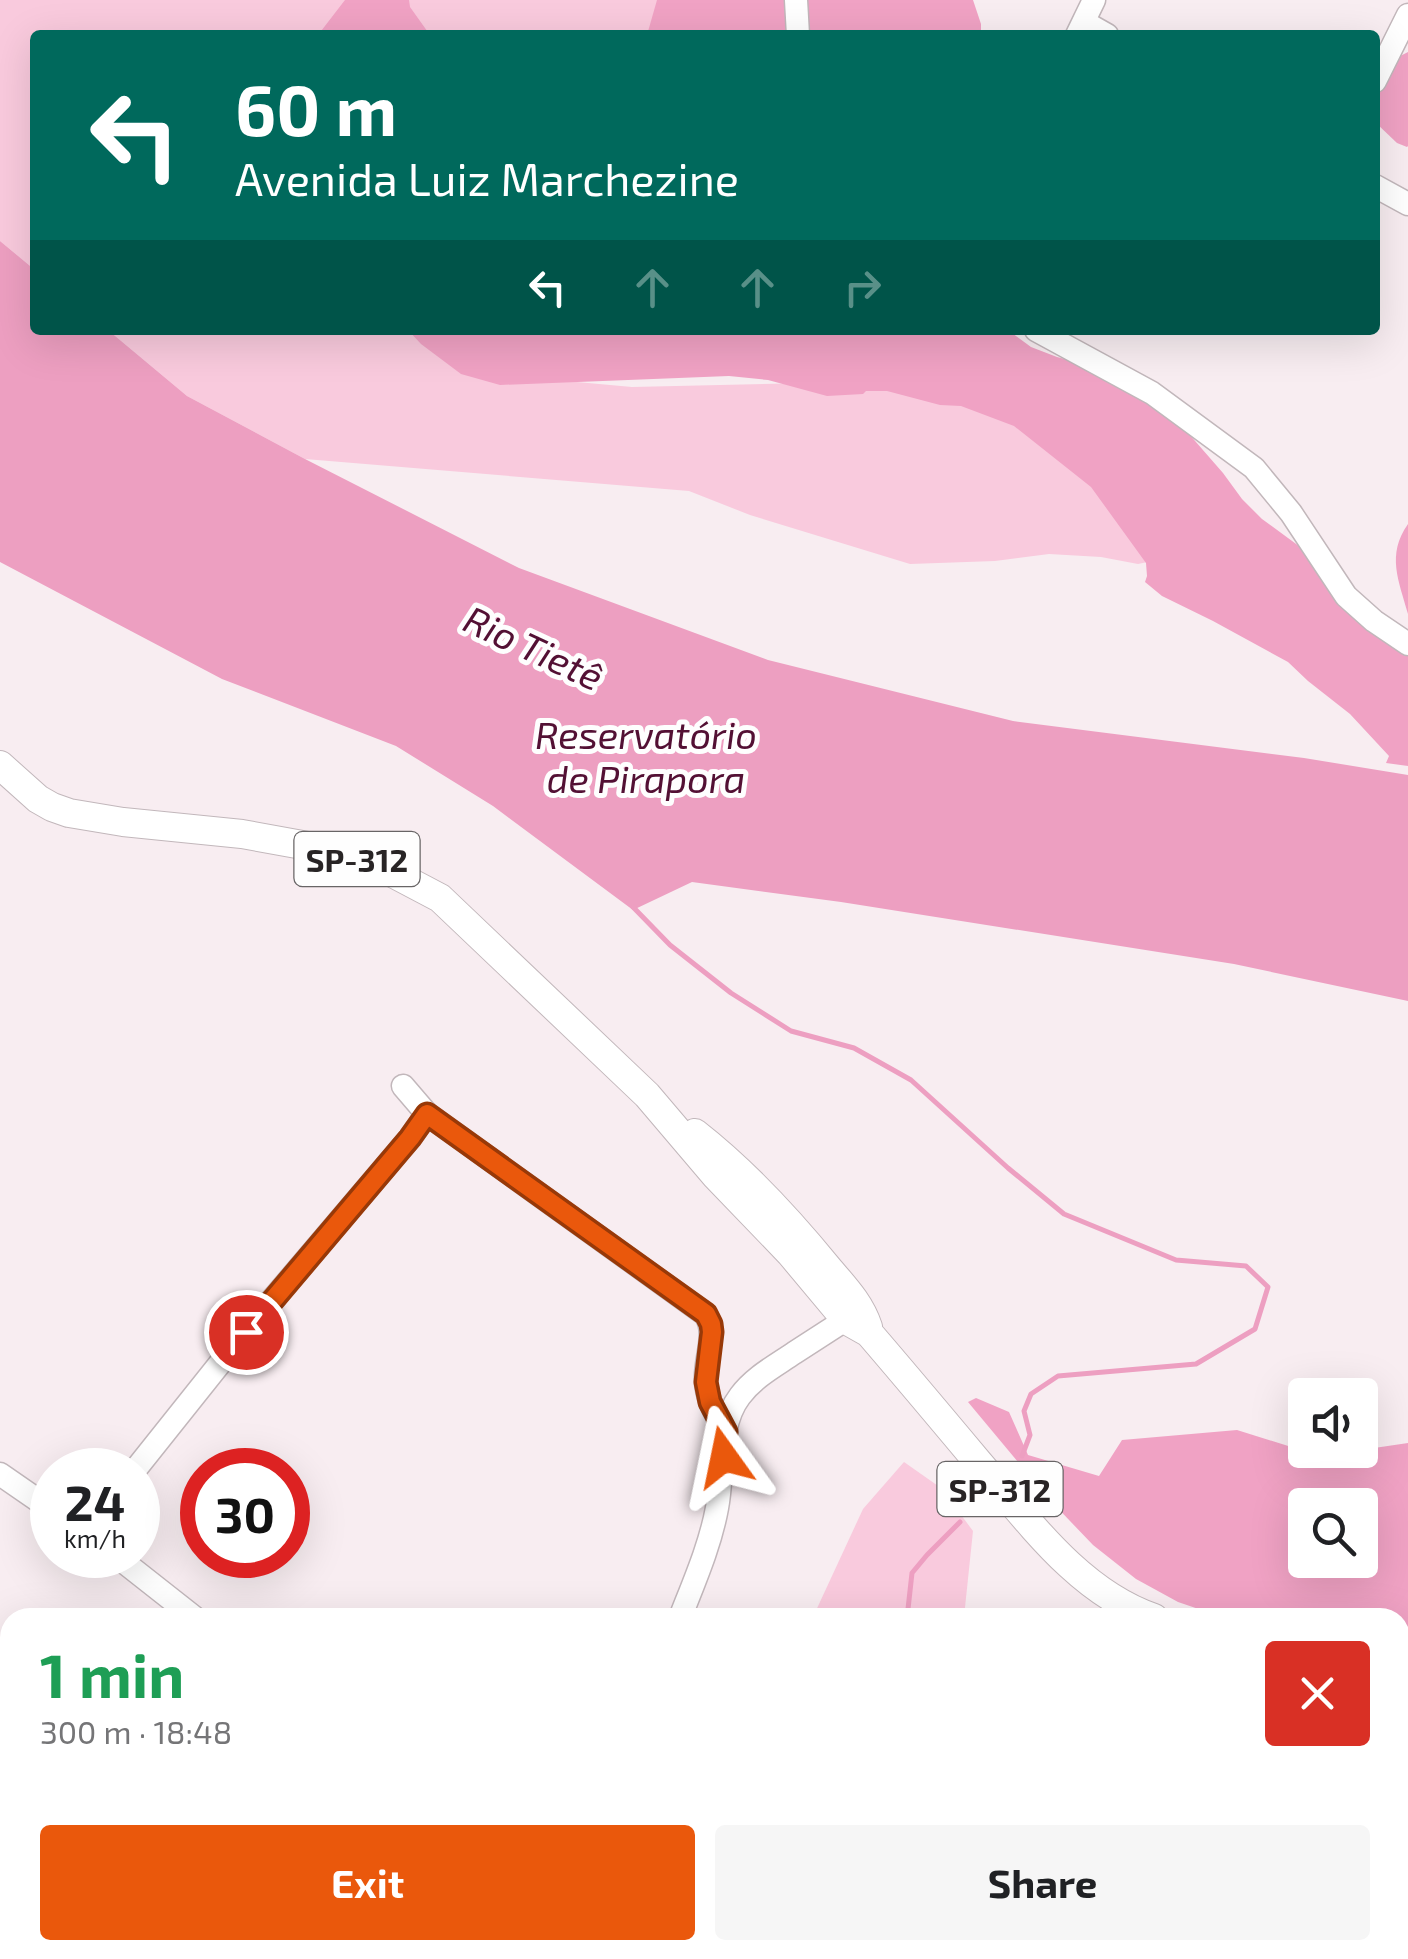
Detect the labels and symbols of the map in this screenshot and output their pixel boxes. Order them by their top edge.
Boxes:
water label: Rio Tietê [457,595,611,699]
water label: Reservatório de Pirapora [535,711,757,801]
road number: SP-312 [294,832,420,886]
pin [204,1290,289,1375]
position arrow [672,1405,776,1509]
speed limit sign: 30 [180,1448,310,1578]
road number: SP-312 [938,1462,1062,1516]

